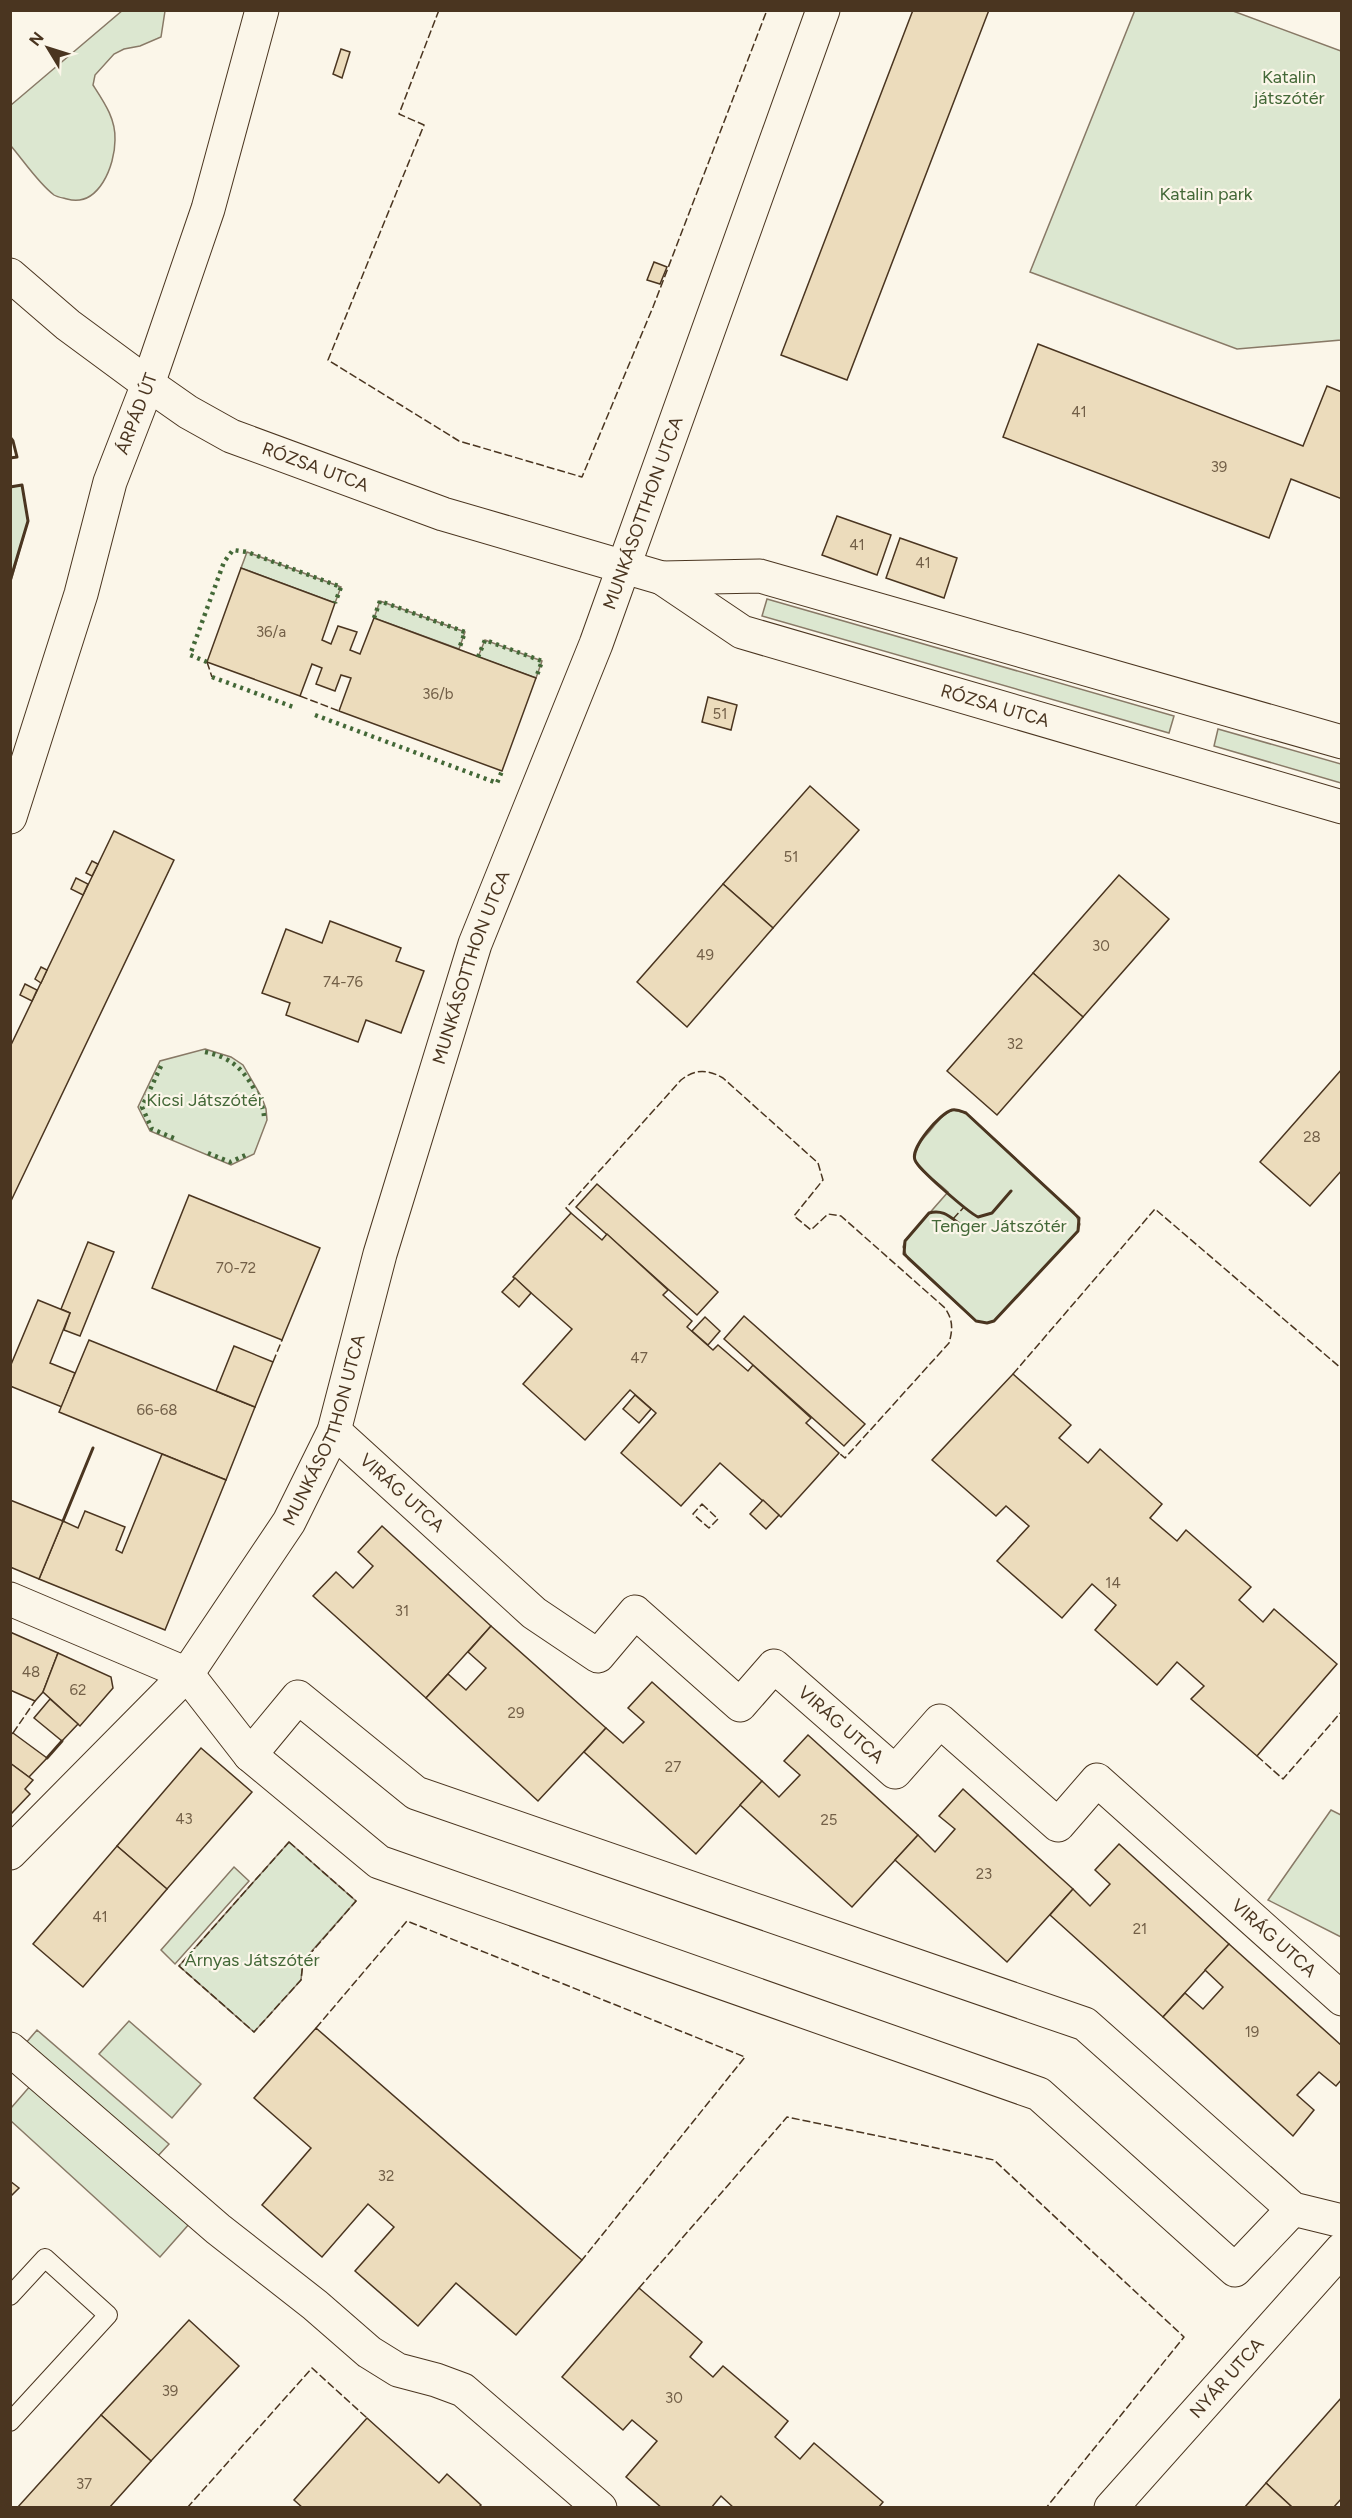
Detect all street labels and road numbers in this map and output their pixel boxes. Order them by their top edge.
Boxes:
street label: ÁRPÁD ÚT [111,370,162,457]
street label: MUNKÁSOTTHON UTCA [598,414,688,612]
street label: RÓZSA UTCA [259,437,372,497]
street label: RÓZSA UTCA [938,680,1052,732]
street label: MUNKÁSOTTHON UTCA [428,867,514,1067]
street label: MUNKÁSOTTHON UTCA [278,1332,370,1529]
street label: VIRÁG UTCA [355,1449,449,1537]
street label: VIRÁG UTCA [794,1681,888,1768]
street label: VIRÁG UTCA [1227,1894,1321,1982]
street label: NYÁR UTCA [1185,2333,1268,2423]

